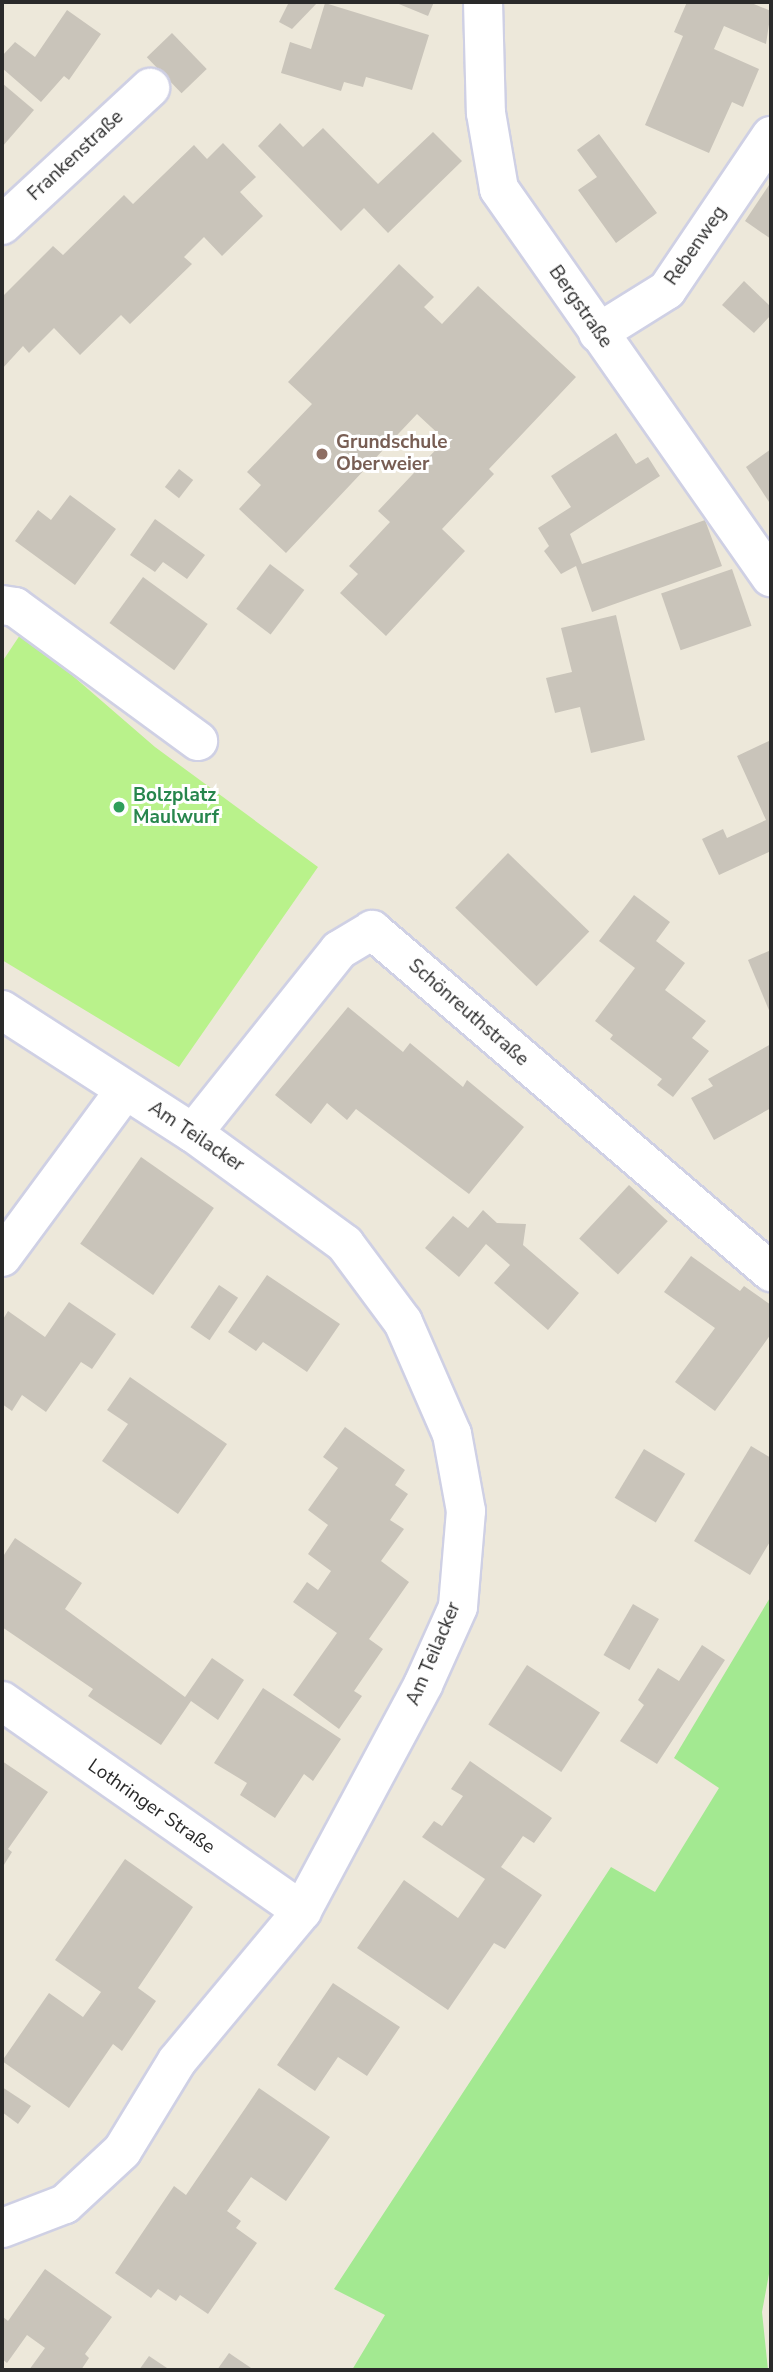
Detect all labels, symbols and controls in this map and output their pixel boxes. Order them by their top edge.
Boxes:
street label: Frankenstraße [24,106,128,206]
street label: Rebenweg [660,202,732,290]
street label: Bergstraße [543,262,617,352]
place label: Grundschule Oberweier [336,432,448,476]
marker: Grundschule Oberweier [314,446,330,462]
place label: Bolzplatz Maulwurf [133,785,219,829]
marker: Bolzplatz Maulwurf [111,799,127,815]
street label: Schönreuthstraße [403,955,533,1071]
street label: Am Teilacker [144,1097,248,1177]
street label: Am Teilacker [402,1599,466,1709]
street label: Lothringer Straße [83,1755,219,1859]

